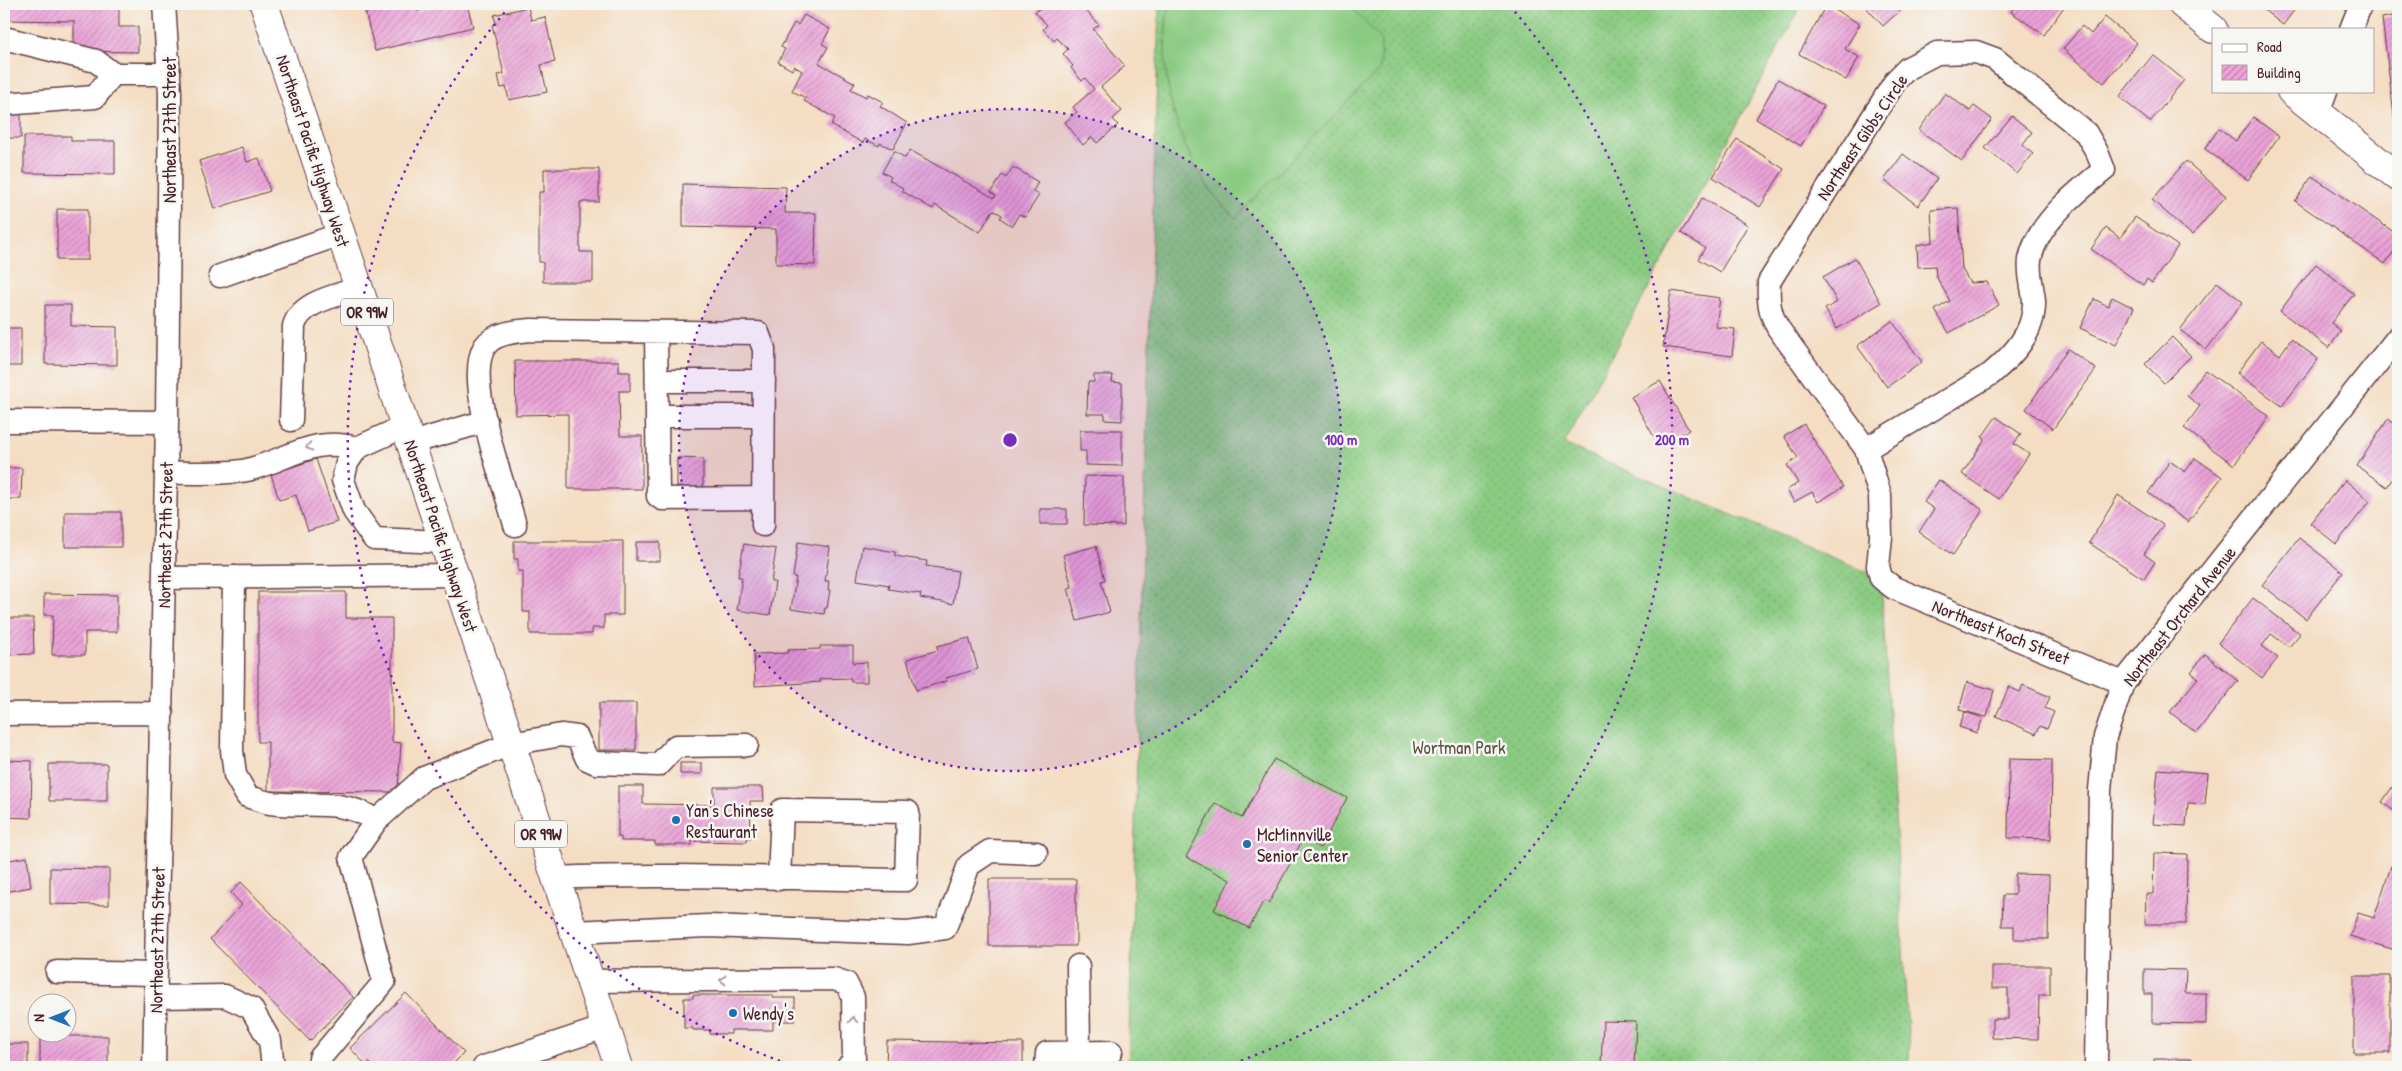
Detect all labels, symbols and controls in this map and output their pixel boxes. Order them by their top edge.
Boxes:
legend [2212,28,2374,92]
text: Road [2257,36,2282,57]
street label: Northeast Pacific Highway West [270,52,356,251]
street label: Northeast 27th Street [157,56,182,203]
text: Building [2257,62,2301,83]
street label: Northeast Gibbs Circle [1810,69,1914,205]
road number: OR 99W [341,298,393,326]
text: 100 m [1325,429,1357,450]
text: 200 m [1655,429,1689,450]
centre of rings [1001,431,1019,449]
street label: Northeast Pacific Highway West [398,437,484,636]
one-way arrow [305,442,314,452]
street label: Northeast 27th Street [151,461,179,608]
street label: Northeast Orchard Avenue [2116,541,2242,691]
street label: Northeast Koch Street [1929,593,2074,671]
park label: Wortman Park [1412,735,1506,760]
place label: Yan's Chinese Restaurant [686,798,774,844]
marker: Yan's Chinese Restaurant [670,814,682,826]
road number: OR 99W [515,821,567,848]
place label: McMinnville Senior Center [1257,822,1348,868]
marker: McMinnville Senior Center [1241,838,1253,850]
street label: Northeast 27th Street [143,866,171,1013]
one-way arrow [718,975,726,985]
north arrow [28,994,78,1044]
place label: Wendy's [743,1001,794,1026]
marker: Wendy's [727,1007,739,1019]
text: N [29,1014,48,1022]
one-way arrow [848,1016,858,1024]

